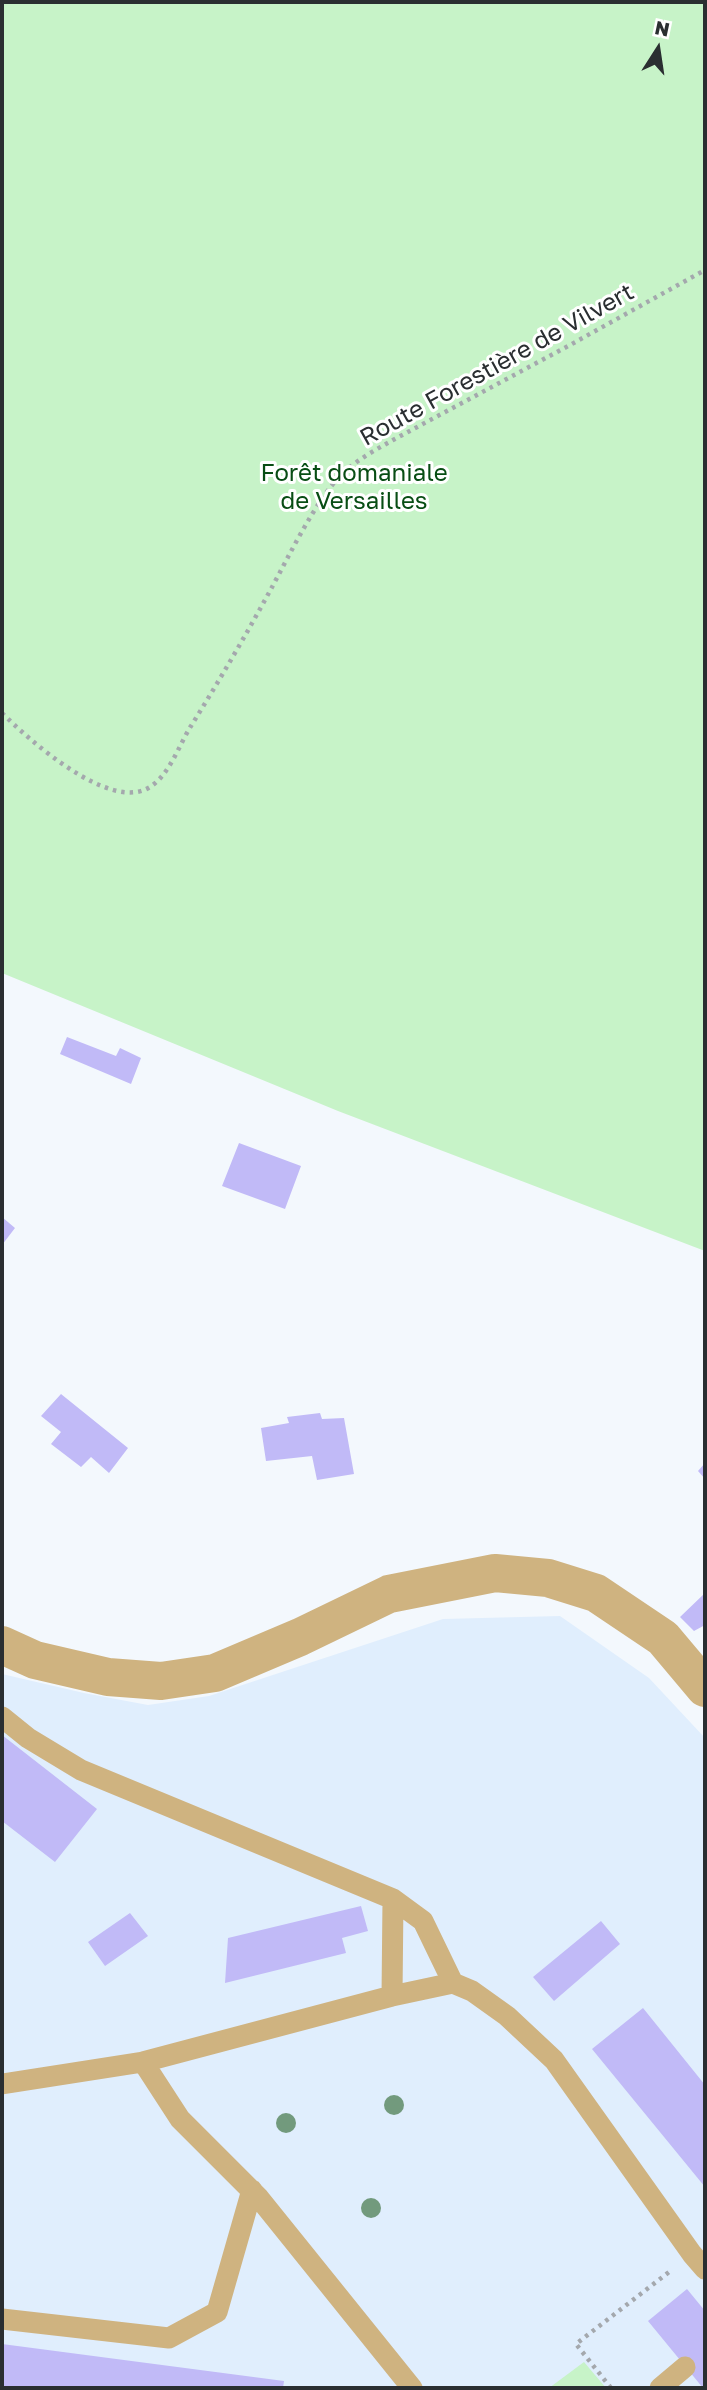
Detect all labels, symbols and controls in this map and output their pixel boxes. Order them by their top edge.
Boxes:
north arrow [623,14,693,84]
text: N [653,15,672,41]
street label: Route Forestière de Vilvert [355,278,639,452]
park label: Forêt domaniale de Versailles [260,459,448,515]

